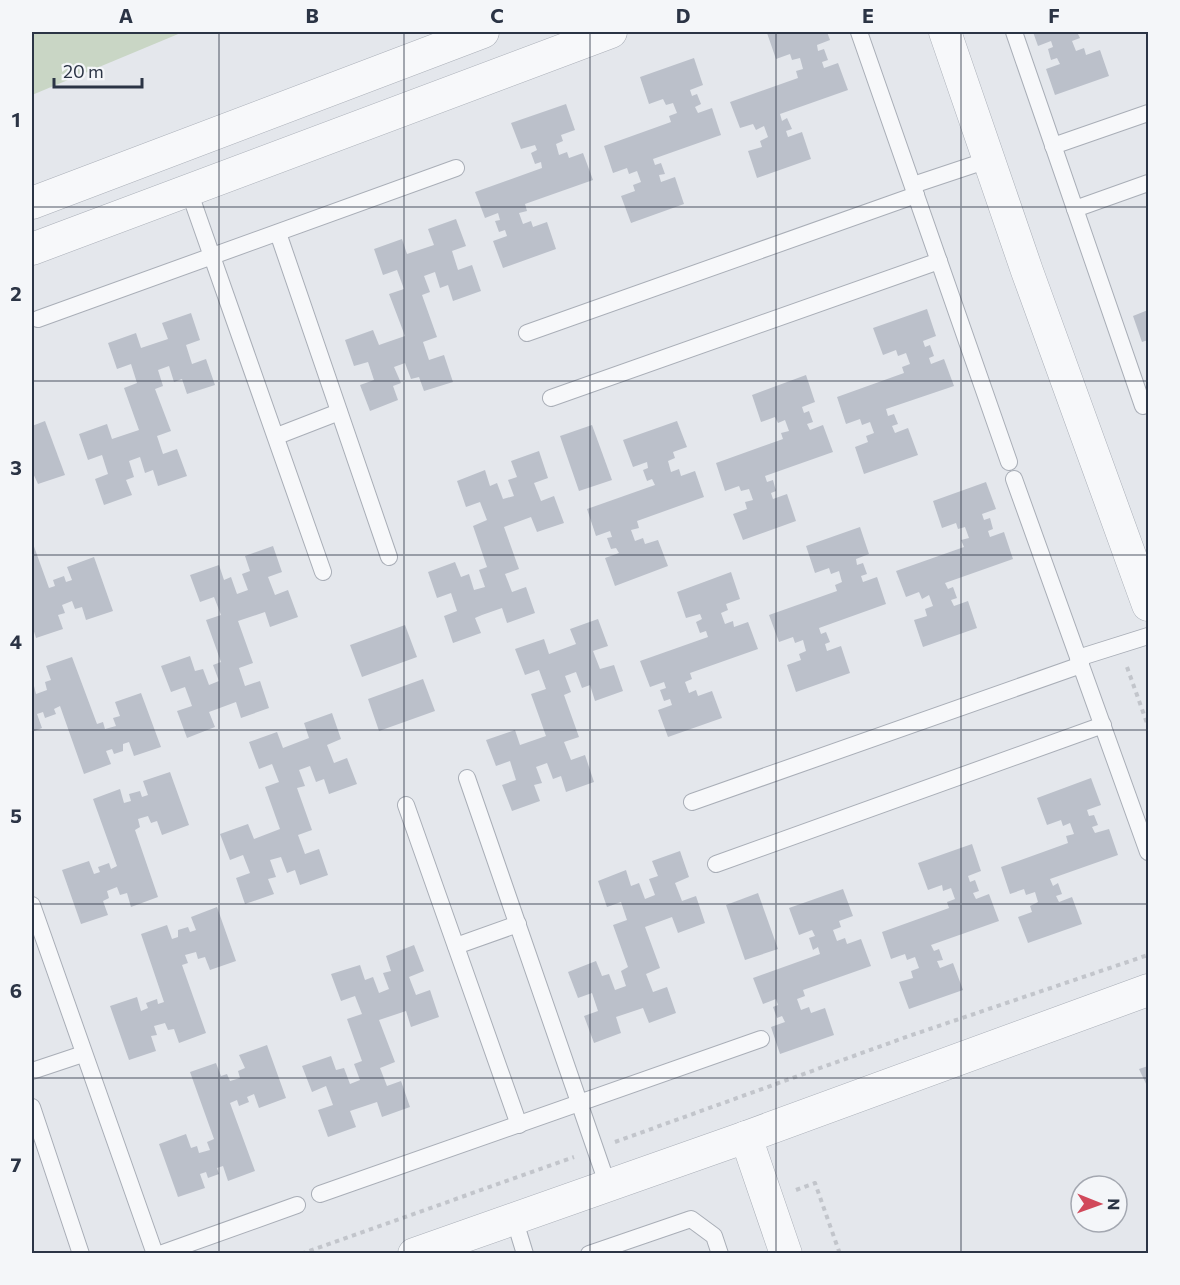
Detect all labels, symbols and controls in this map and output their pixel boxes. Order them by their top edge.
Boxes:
text: A [119,3,133,27]
text: B [305,3,319,27]
text: C [490,3,504,27]
text: D [676,3,690,27]
text: E [862,3,874,27]
text: F [1048,3,1060,27]
scale bar [54,51,142,89]
text: 20 m [63,60,104,82]
text: 1 [11,107,21,131]
text: 2 [10,281,22,305]
text: 3 [10,455,22,479]
text: 4 [10,629,22,653]
text: 5 [10,803,22,827]
text: 6 [10,978,22,1002]
text: 7 [11,1152,22,1176]
north arrow [1069,1174,1129,1234]
text: N [1105,1198,1124,1210]

